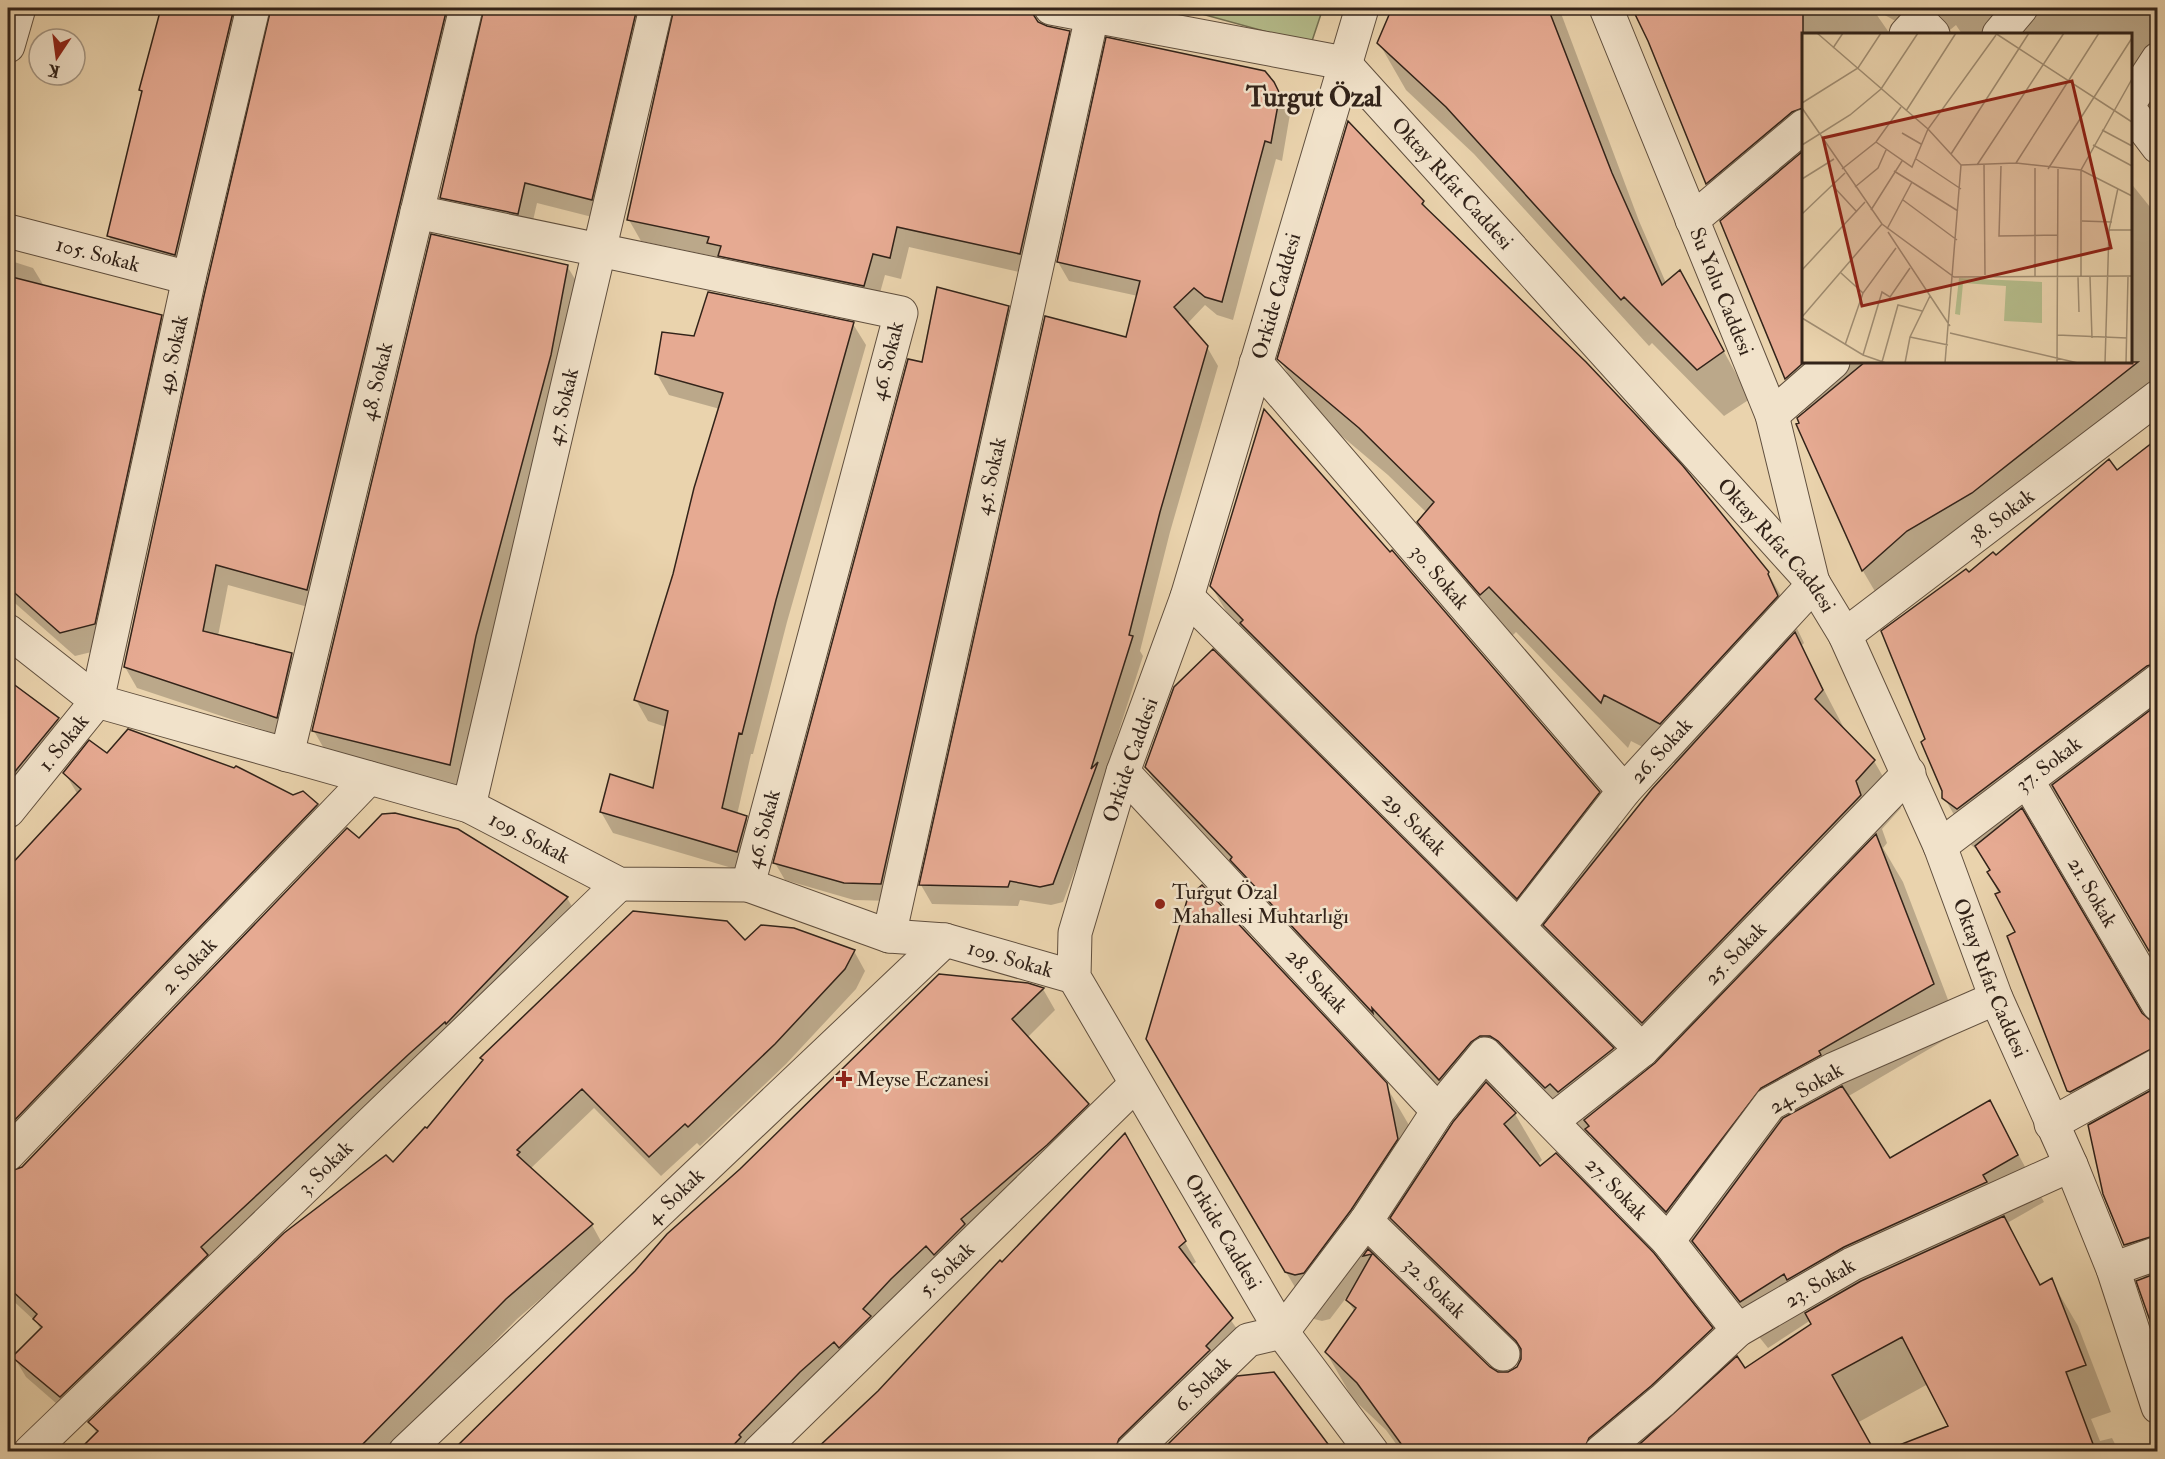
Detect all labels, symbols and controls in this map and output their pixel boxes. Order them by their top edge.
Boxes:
north arrow [27,27,87,87]
inset map [1802,33,2132,363]
text: K [45,59,62,82]
district label: Turgut Özal [1245,81,1383,115]
street label: Oktay Rıfat Caddesi [1385,112,1519,256]
street label: Su Yolu Caddesi [1683,223,1759,360]
street label: Orkide Caddesi [1246,230,1307,362]
street label: 105. Sokak [53,231,143,279]
street label: 49. Sokak [151,312,195,397]
street label: 46. Sokak [865,319,910,404]
street label: 48. Sokak [355,340,399,424]
street label: 47. Sokak [541,365,585,448]
street label: 45. Sokak [969,435,1013,518]
street label: Oktay Rıfat Caddesi [1711,473,1841,618]
street label: 38. Sokak [1963,483,2040,551]
street label: 30. Sokak [1404,539,1475,615]
street label: Orkide Caddesi [1097,694,1165,826]
street label: 1. Sokak [32,709,95,777]
street label: 26. Sokak [1625,712,1699,789]
street label: 37. Sokak [2010,731,2087,798]
street label: 29. Sokak [1376,786,1452,862]
street label: 46. Sokak [740,787,787,872]
street label: 109. Sokak [484,806,574,870]
street label: 21. Sokak [2061,852,2123,933]
place label: Turgut Özal Mahallesi Muhtarlığı [1172,879,1349,930]
street label: Oktay Rıfat Caddesi [1946,895,2034,1062]
marker: Turgut Özal Mahallesi Muhtarlığı [1153,897,1167,911]
street label: 25. Sokak [1699,916,1772,991]
street label: 2. Sokak [155,932,223,1000]
street label: 109. Sokak [964,934,1056,984]
street label: 28. Sokak [1280,943,1354,1019]
street label: 24. Sokak [1764,1056,1848,1120]
place label: Meyse Eczanesi [856,1066,990,1093]
marker: Meyse Eczanesi [837,1072,851,1086]
street label: 3. Sokak [292,1135,359,1201]
street label: 27. Sokak [1579,1151,1653,1226]
street label: 4. Sokak [640,1162,710,1230]
street label: Orkide Caddesi [1178,1169,1268,1295]
street label: 5. Sokak [913,1236,980,1303]
street label: 32. Sokak [1397,1252,1472,1325]
street label: 23. Sokak [1780,1252,1860,1314]
street label: 6. Sokak [1169,1350,1237,1418]

